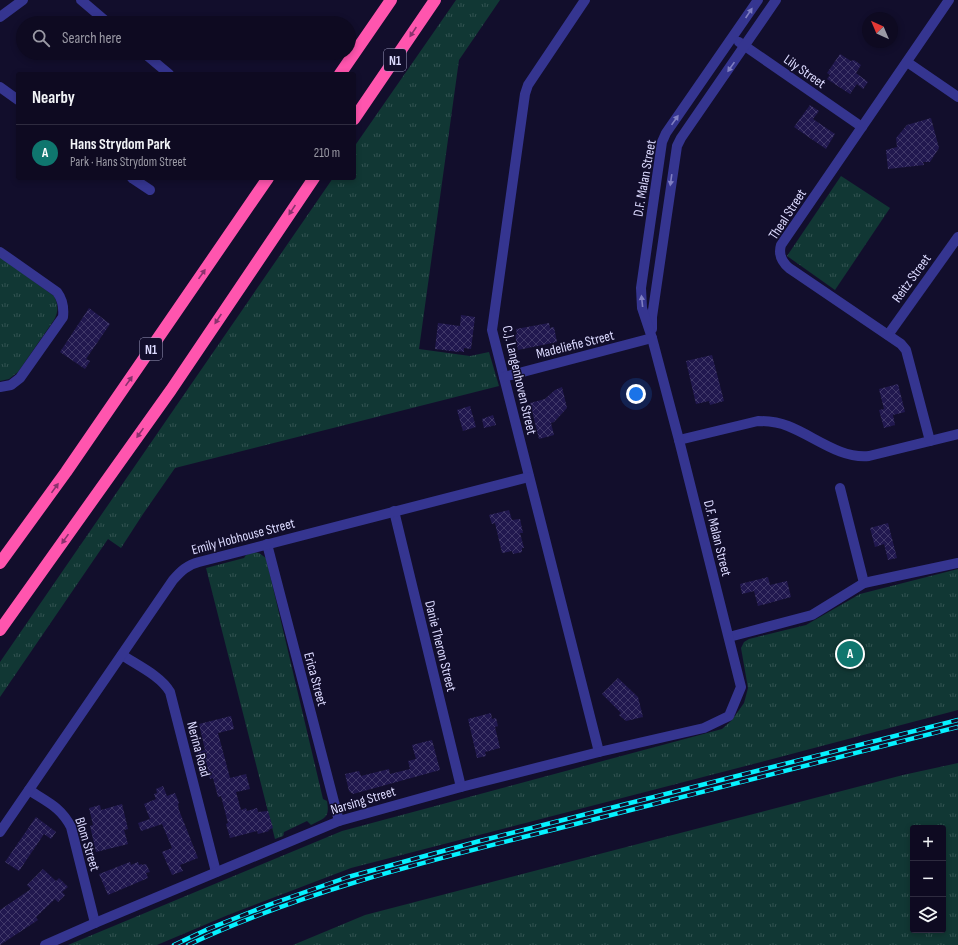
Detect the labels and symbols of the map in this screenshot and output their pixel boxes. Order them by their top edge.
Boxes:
one-way arrow [745,8,753,19]
north arrow [862,12,898,48]
one-way arrow [409,27,417,37]
road number: N1 [384,49,406,71]
street label: Lily Street [780,51,829,92]
one-way arrow [727,62,735,72]
one-way arrow [671,115,679,126]
street label: D.F. Malan Street [629,138,660,218]
one-way arrow [668,174,674,186]
street label: Theal Street [765,186,810,243]
one-way arrow [288,205,296,215]
street label: Reitz Street [888,251,935,306]
one-way arrow [198,269,206,279]
one-way arrow [638,295,645,307]
one-way arrow [215,314,222,325]
street label: C.J. Langenhoven Street [499,324,540,436]
street label: Madeliefie Street [534,327,616,362]
road number: N1 [140,338,162,360]
one-way arrow [125,376,133,386]
your location [626,384,646,404]
one-way arrow [136,428,144,438]
one-way arrow [51,482,59,493]
street label: D.F. Malan Street [700,498,735,578]
street label: Emily Hobhouse Street [190,515,297,558]
one-way arrow [61,534,69,544]
street label: Danie Theron Street [421,599,460,693]
pin: A [837,639,863,669]
street label: Erica Street [300,650,331,708]
street label: Nerina Road [183,720,214,779]
street label: Narsing Street [328,783,398,818]
street label: Blom Street [71,815,104,873]

